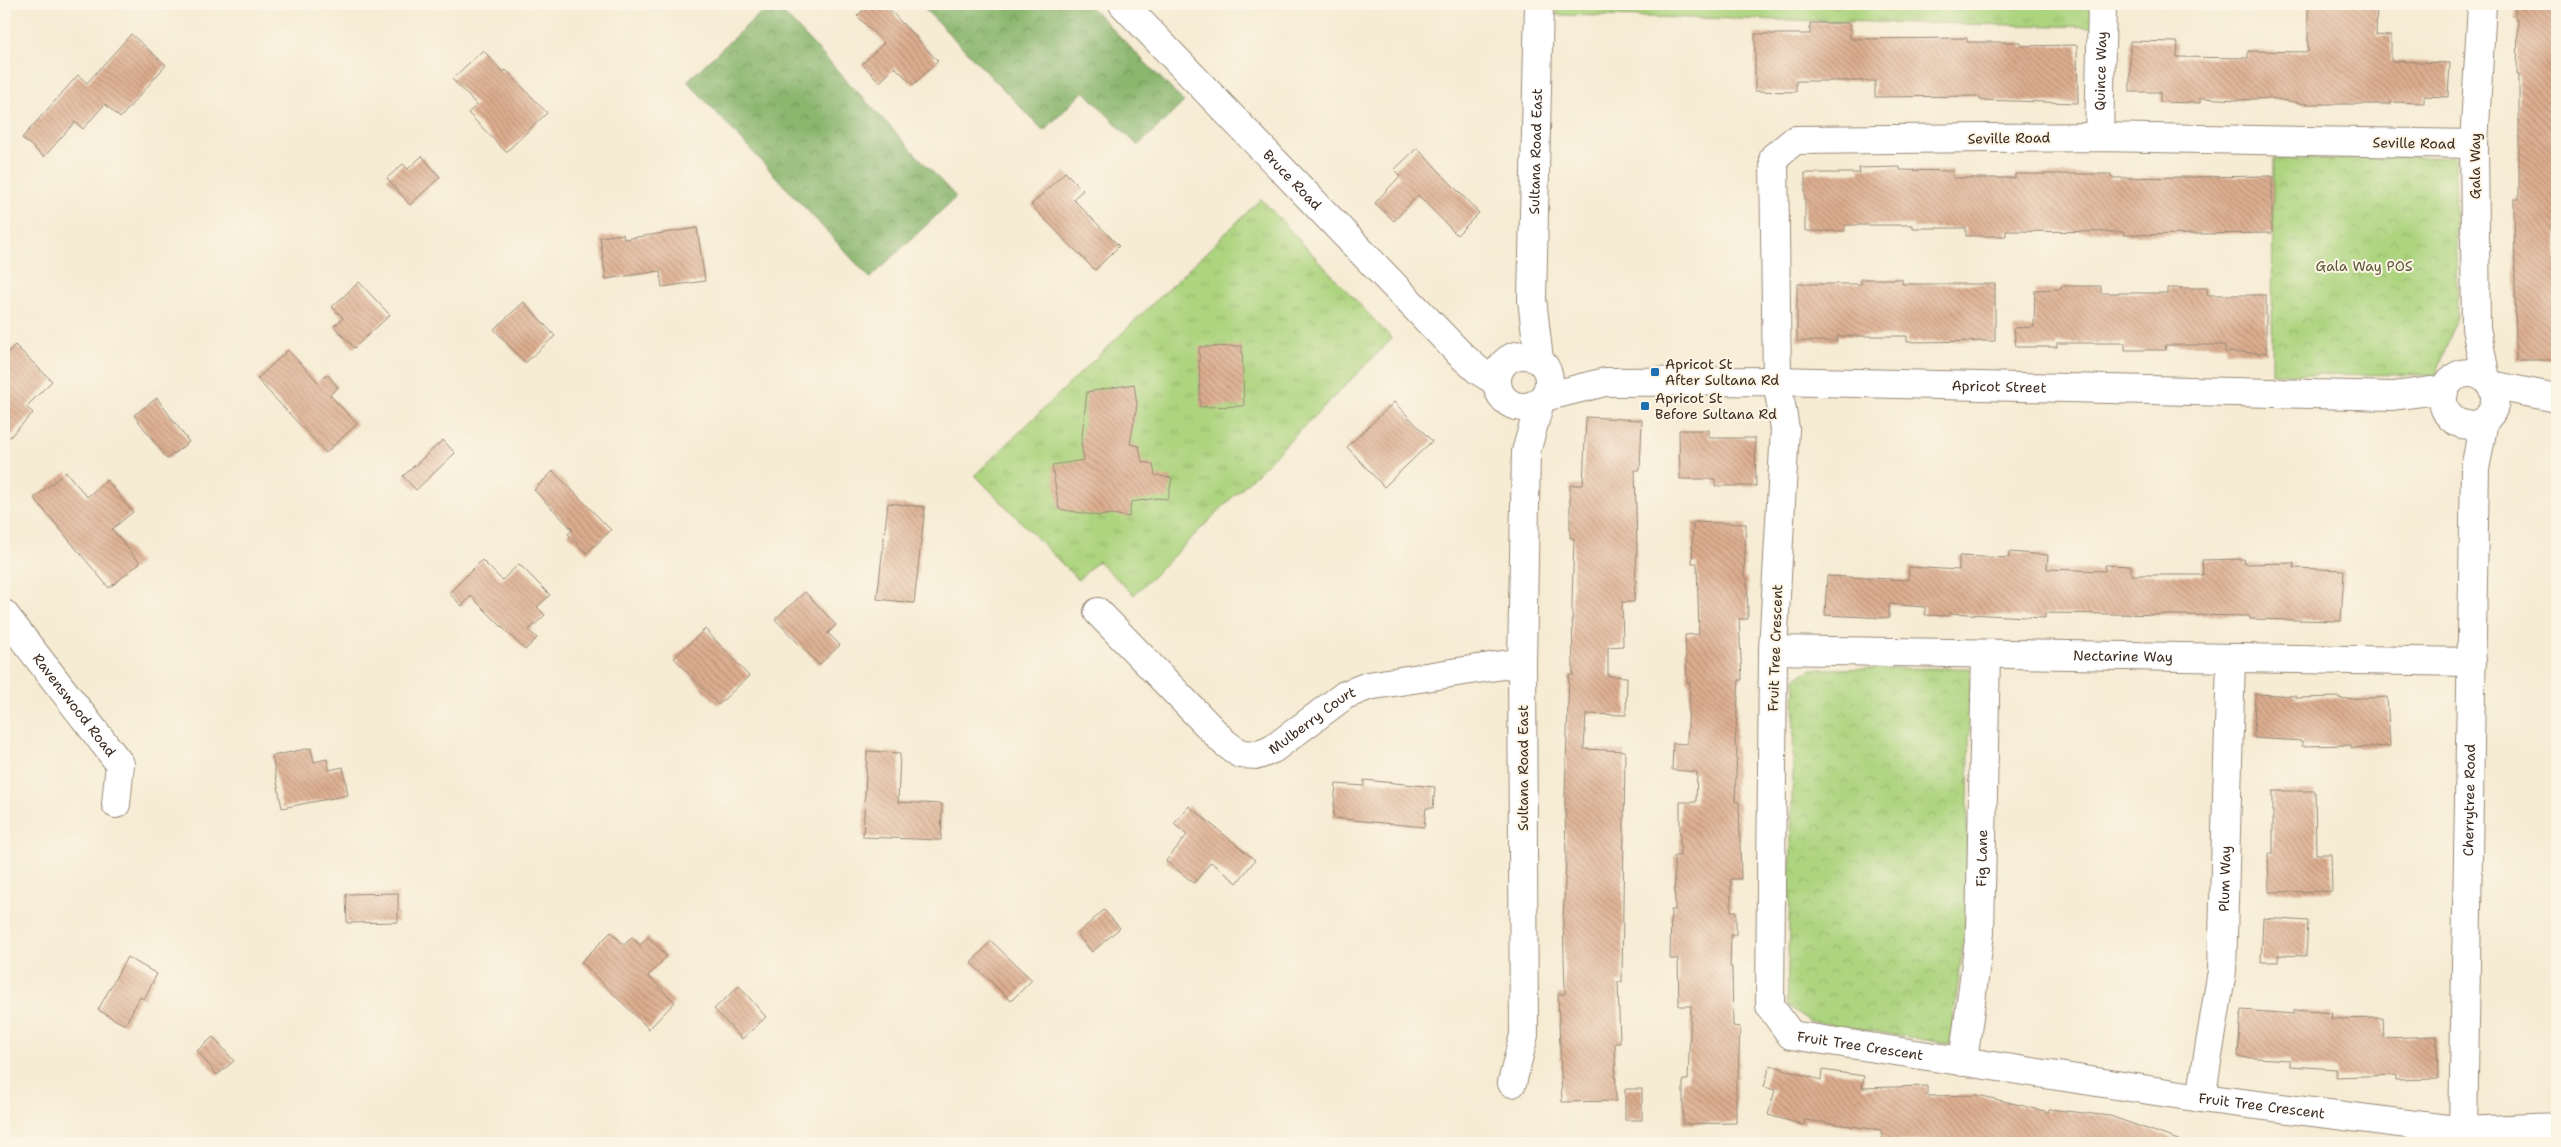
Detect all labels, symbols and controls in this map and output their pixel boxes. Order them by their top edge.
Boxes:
street label: Quince Way [2091,31,2110,111]
street label: Sultana Road East [1525,88,1546,215]
street label: Seville Road [1967,128,2051,148]
street label: Seville Road [2372,133,2456,153]
street label: Gala Way [2466,133,2484,199]
street label: Bruce Road [1259,146,1326,214]
park label: Gala Way POS [2316,257,2413,275]
place label: Apricot St After Sultana Rd [1665,355,1779,389]
marker: Apricot St After Sultana Rd [1649,366,1661,378]
street label: Apricot Street [1951,376,2047,397]
place label: Apricot St Before Sultana Rd [1655,389,1777,423]
marker: Apricot St Before Sultana Rd [1639,400,1651,412]
street label: Fruit Tree Crescent [1764,584,1786,712]
street label: Nectarine Way [2073,646,2173,666]
street label: Ravenswood Road [29,650,120,760]
street label: Mulberry Court [1265,683,1358,758]
street label: Sultana Road East [1514,705,1532,831]
street label: Cherrytree Road [2459,744,2479,856]
street label: Fig Lane [1972,829,1991,887]
street label: Plum Way [2215,845,2235,912]
street label: Fruit Tree Crescent [1796,1027,1925,1064]
street label: Fruit Tree Crescent [2197,1089,2326,1123]

